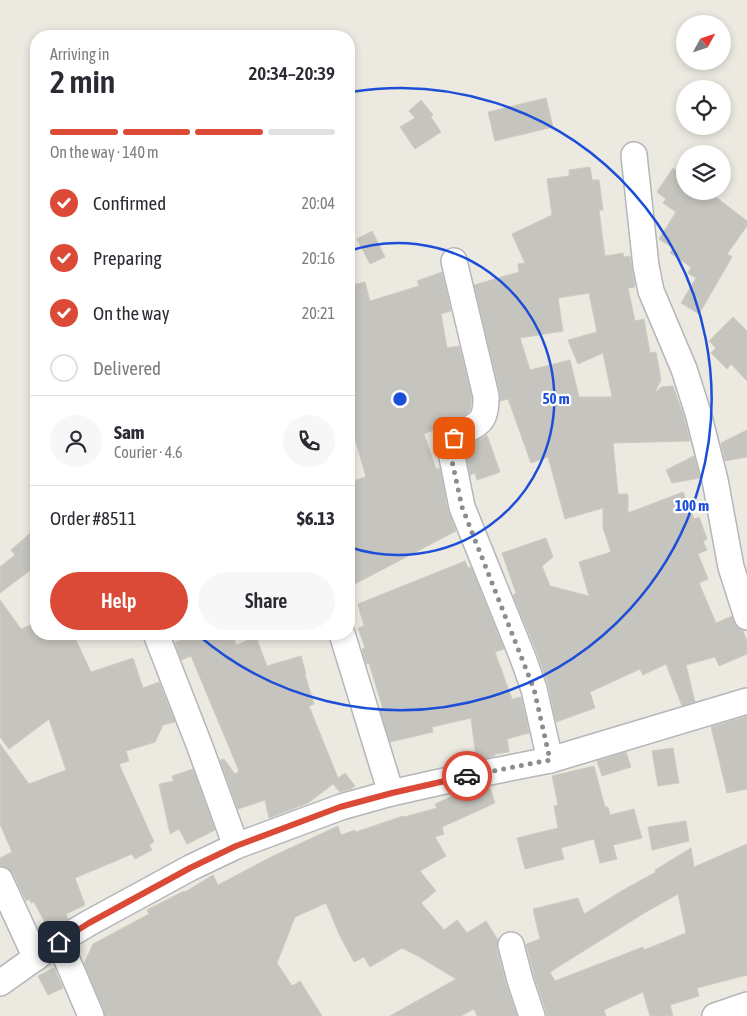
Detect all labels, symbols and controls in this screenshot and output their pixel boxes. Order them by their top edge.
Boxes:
north arrow [676,15,731,70]
map controls [676,15,731,200]
text: Arriving in [50,45,110,63]
text: 20:34–20:39 [248,62,335,84]
text: 2 min [50,63,115,100]
button: locate [676,80,731,135]
text: On the way · 140 m [50,143,159,161]
button: layers [676,145,731,200]
icon: check [50,189,78,217]
text: Confirmed [93,192,166,214]
text: 20:04 [301,194,335,212]
icon: check [50,244,78,272]
text: Preparing [93,247,162,269]
text: 20:16 [302,249,335,267]
icon: check [50,299,78,327]
text: On the way [93,302,170,324]
text: 20:21 [302,304,335,322]
text: Delivered [93,357,161,379]
centre of rings [391,390,409,408]
text: 50 m [543,390,570,407]
button: person [50,415,102,467]
button: phone [283,415,335,467]
pin [433,417,475,459]
text: Sam [114,421,145,443]
icon: bag [440,424,468,452]
text: Courier · 4.6 [114,443,183,461]
text: 100 m [675,497,709,514]
text: Order #8511 [50,507,137,529]
text: $6.13 [297,507,335,529]
button: Help [50,572,188,630]
button: Share [198,572,335,630]
courier [442,751,492,801]
icon: car [453,762,481,790]
pin [38,921,80,963]
icon: home [45,928,73,956]

